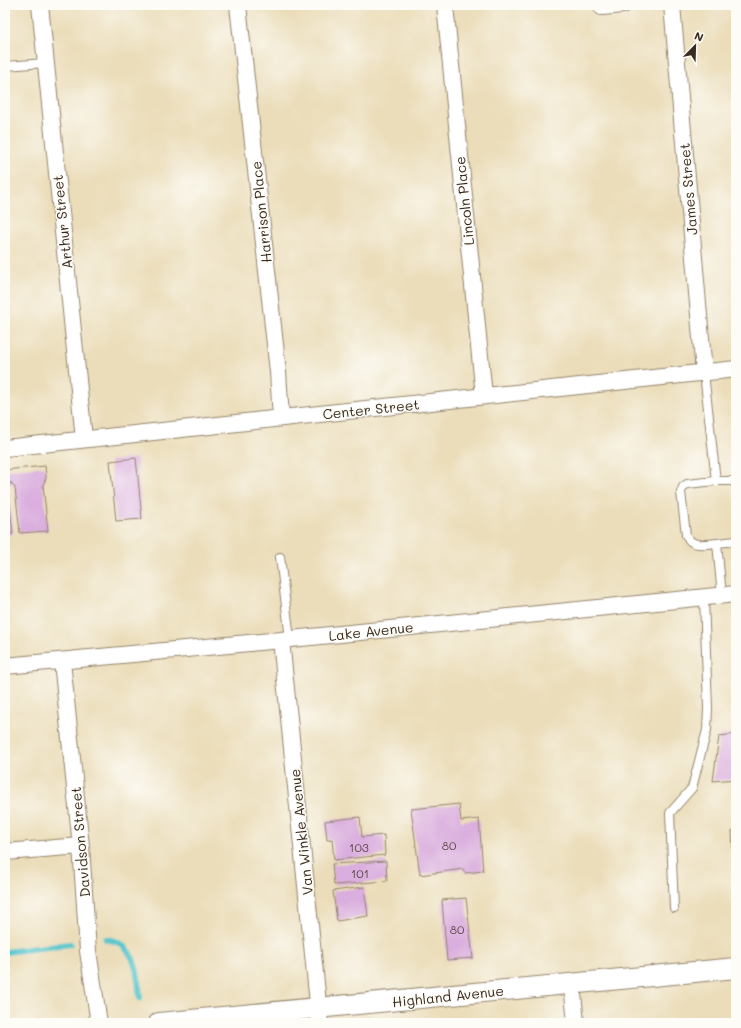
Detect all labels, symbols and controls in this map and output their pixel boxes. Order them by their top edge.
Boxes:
north arrow [675,26,715,66]
text: N [692,28,706,45]
street label: James Street [675,142,701,236]
street label: Lincoln Place [450,156,478,246]
street label: Harrison Place [246,160,276,264]
street label: Arthur Street [48,174,76,270]
street label: Center Street [322,394,420,424]
street label: Lake Avenue [328,617,414,645]
street label: Van Winkle Avenue [285,768,317,896]
street label: Davidson Street [66,786,94,898]
house number: 80 [442,837,457,853]
house number: 103 [349,839,369,855]
house number: 101 [351,865,369,881]
house number: 80 [450,921,465,937]
street label: Highland Avenue [391,981,505,1011]

